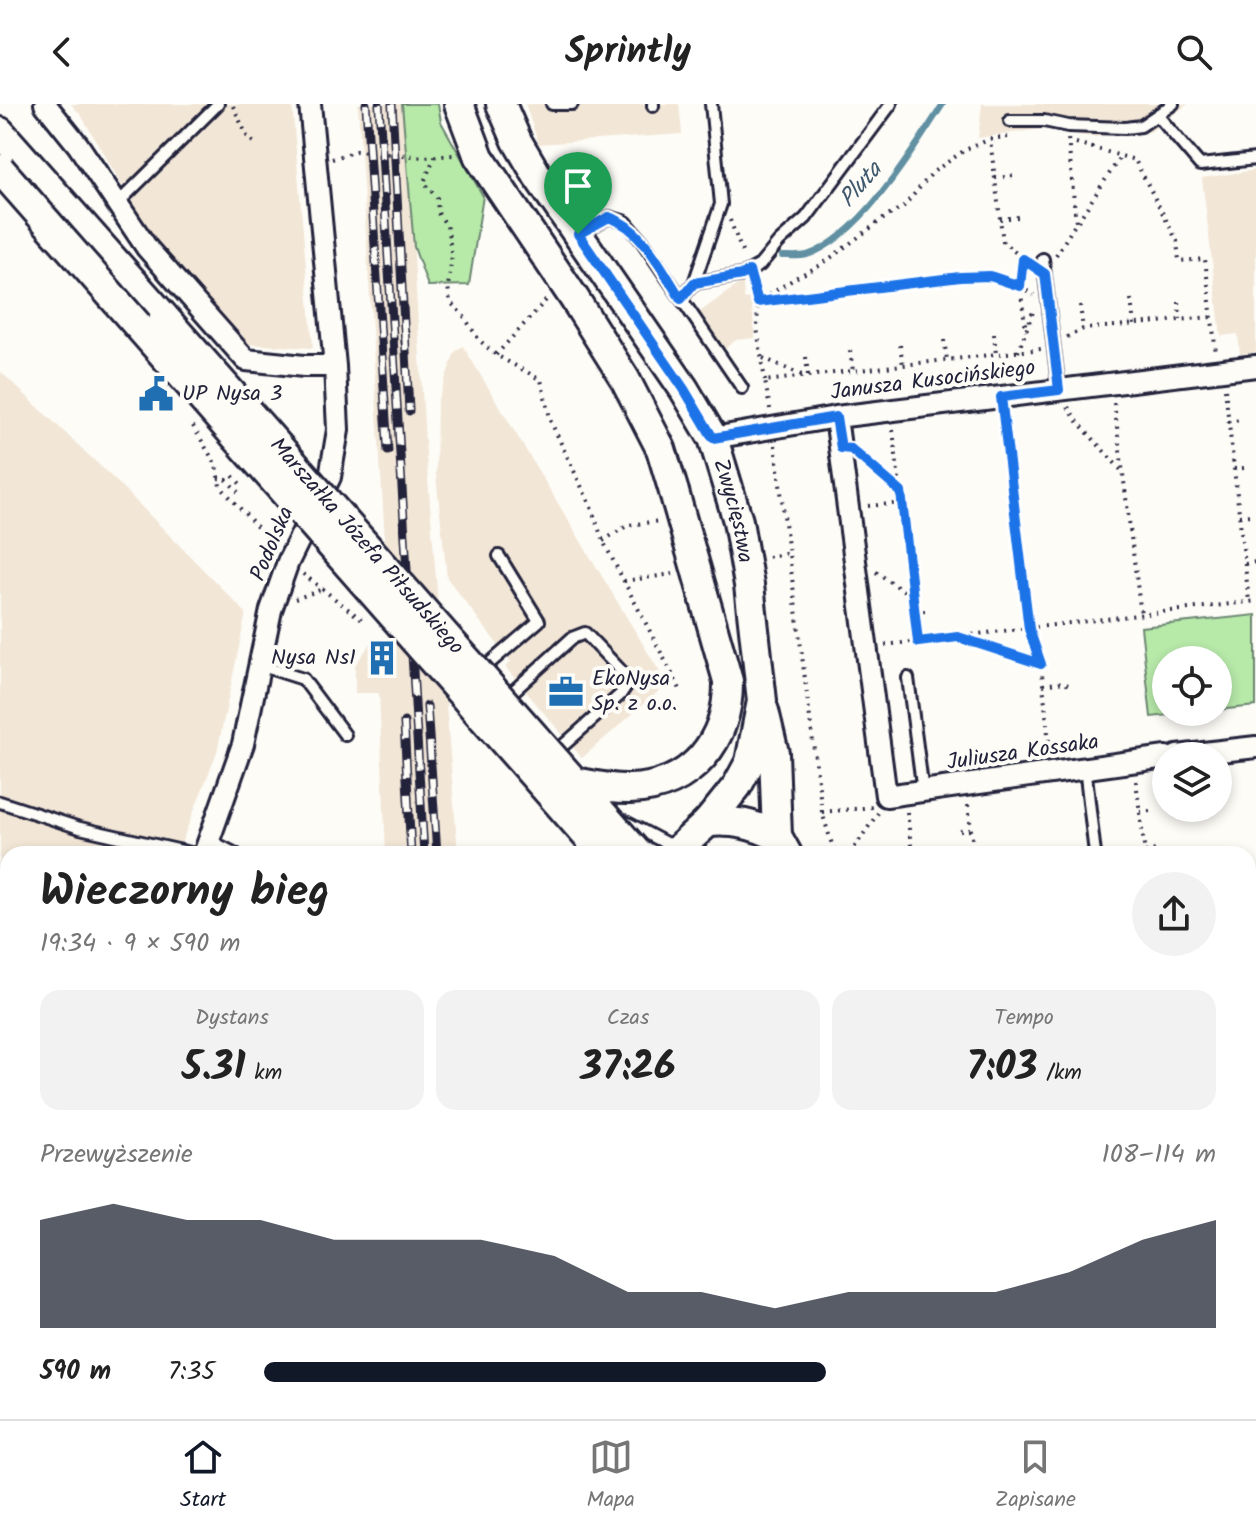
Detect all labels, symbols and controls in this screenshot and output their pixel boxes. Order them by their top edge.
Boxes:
text: Sprintly [565,24,691,81]
icon: back [40,30,84,74]
icon: search [1172,30,1216,74]
pin [544,152,612,234]
water label: Pluta [830,152,894,217]
icon: arrive [556,164,600,208]
street label: Janusza Kusocińskiego [829,351,1037,411]
public building icon: UP Nysa 3 [137,375,175,413]
place label: UP Nysa 3 [182,377,282,412]
street label: Marszałka Józefa Piłsudskiego [261,430,472,663]
street label: Zwycięstwa [703,454,762,566]
street label: Podolska [242,501,304,587]
building icon: Nysa Ns1 [363,639,401,677]
place label: Nysa Ns1 [271,641,356,676]
map controls [1152,646,1232,822]
button: locate [1152,646,1232,726]
place label: EkoNysa Sp. z o.o. [592,662,677,722]
office icon: EkoNysa Sp. z o.o. [547,673,585,711]
street label: Juliusza Kossaka [945,725,1101,781]
button: layers [1152,742,1232,822]
text: Wieczorny bieg [40,858,329,928]
button: share [1132,872,1216,956]
text: 19:34 · 9 × 590 m [40,923,240,965]
text: Dystans [195,1001,269,1036]
text: Czas [607,1001,649,1036]
text: Tempo [994,1001,1054,1036]
text: 5.31 [182,1036,246,1100]
text: 37:26 [580,1036,676,1100]
text: 7:03 [966,1036,1037,1100]
text: km [246,1056,282,1091]
text: /km [1037,1056,1082,1091]
text: Przewyższenie [40,1134,193,1176]
text: 108–114 m [1102,1134,1216,1176]
text: 590 m [40,1351,111,1393]
text: 7:35 [168,1351,215,1393]
tab: Start [180,1435,226,1518]
tab: Mapa [586,1435,635,1518]
tab: Zapisane [995,1435,1076,1518]

